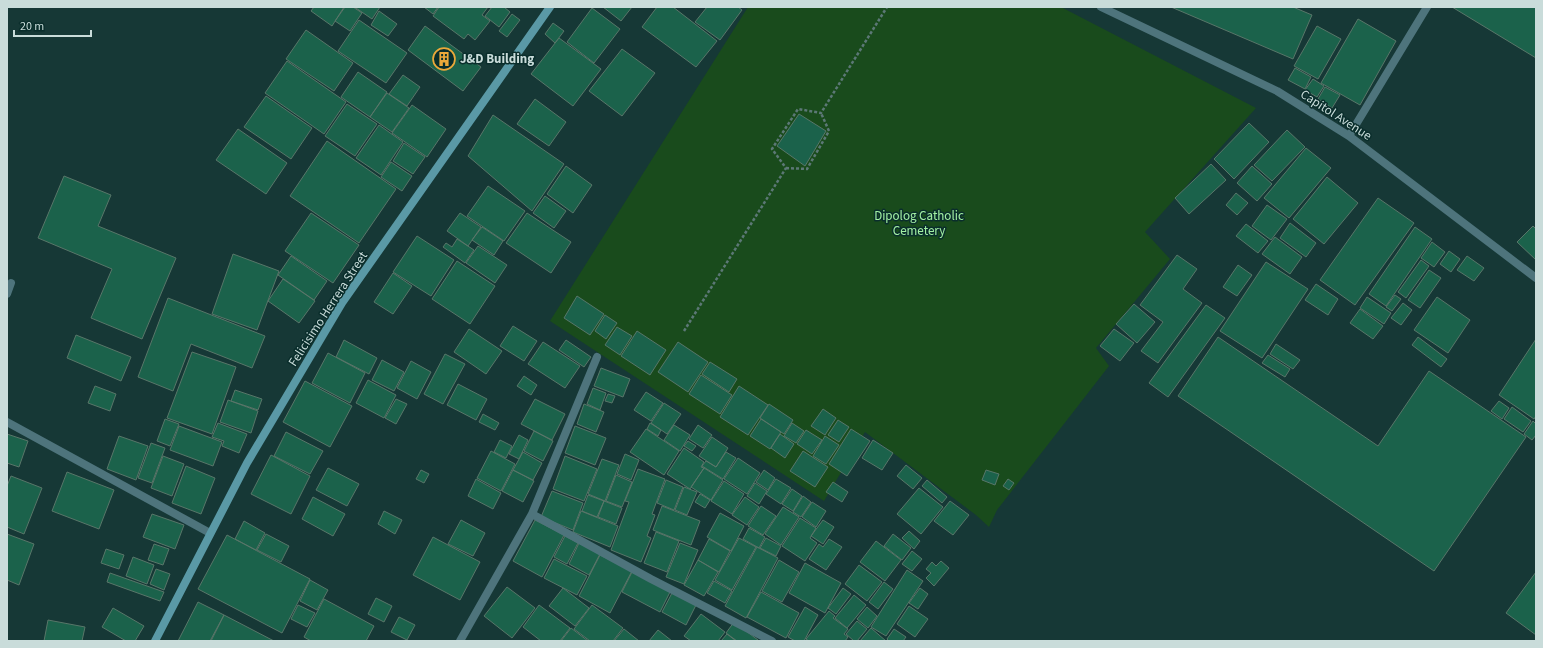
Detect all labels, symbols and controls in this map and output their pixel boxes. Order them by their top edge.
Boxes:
scale bar [14,12,91,38]
text: 20 m [20,18,44,35]
building icon: J&D Building [431,46,457,72]
place label: J&D Building [460,50,534,68]
street label: Capitol Avenue [1297,85,1375,145]
park label: Dipolog Catholic Cemetery [874,207,964,240]
street label: Felicisimo Herrera Street [284,248,372,370]

